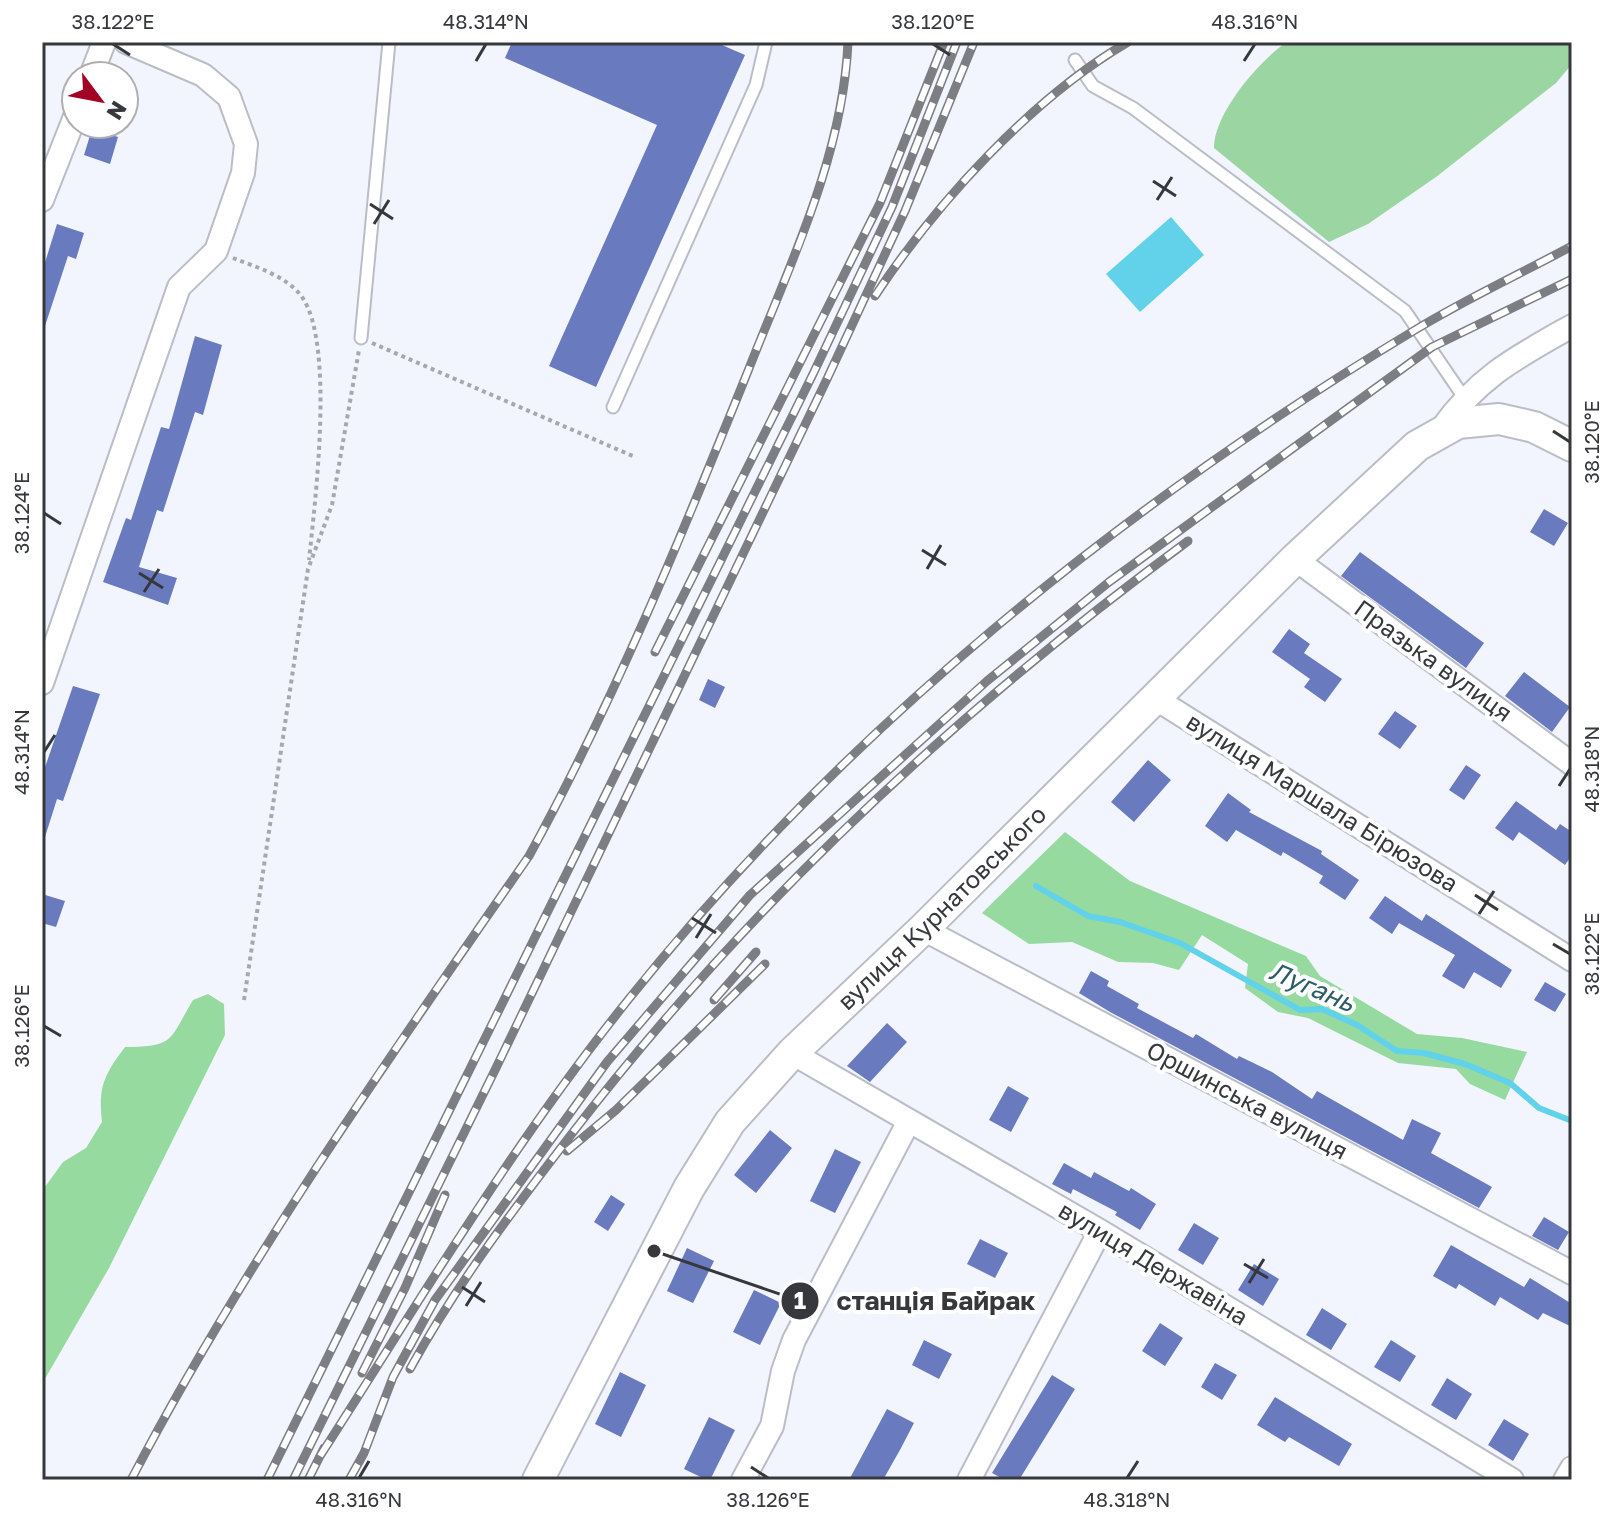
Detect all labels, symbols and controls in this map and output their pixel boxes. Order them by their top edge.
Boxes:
text: 38.122°E [72,9,154,33]
text: 48.314°N [443,9,529,33]
text: 38.120°E [891,9,975,33]
text: 48.316°N [1212,9,1298,33]
north arrow [60,60,140,140]
text: N [102,97,133,125]
text: 38.120°E [1579,400,1603,484]
text: 38.124°E [9,472,33,554]
street label: Празька вулиця [1349,593,1519,727]
street label: вулиця Маршала Бірюзова [1182,706,1464,897]
text: 48.314°N [9,709,33,795]
text: 48.318°N [1579,726,1603,813]
street label: вулиця Курнатовського [831,799,1051,1015]
text: 38.122°E [1579,913,1603,995]
water label: Лугань [1265,955,1360,1019]
text: 38.126°E [9,984,33,1068]
street label: Оршинська вулиця [1142,1034,1353,1165]
street label: вулиця Державіна [1054,1195,1254,1331]
callout: станція Байрак [780,1276,1051,1326]
text: 1 [794,1285,806,1314]
text: станція Байрак [837,1285,1035,1316]
text: 48.316°N [316,1487,402,1511]
text: 38.126°E [726,1487,810,1511]
text: 48.318°N [1084,1487,1171,1511]

